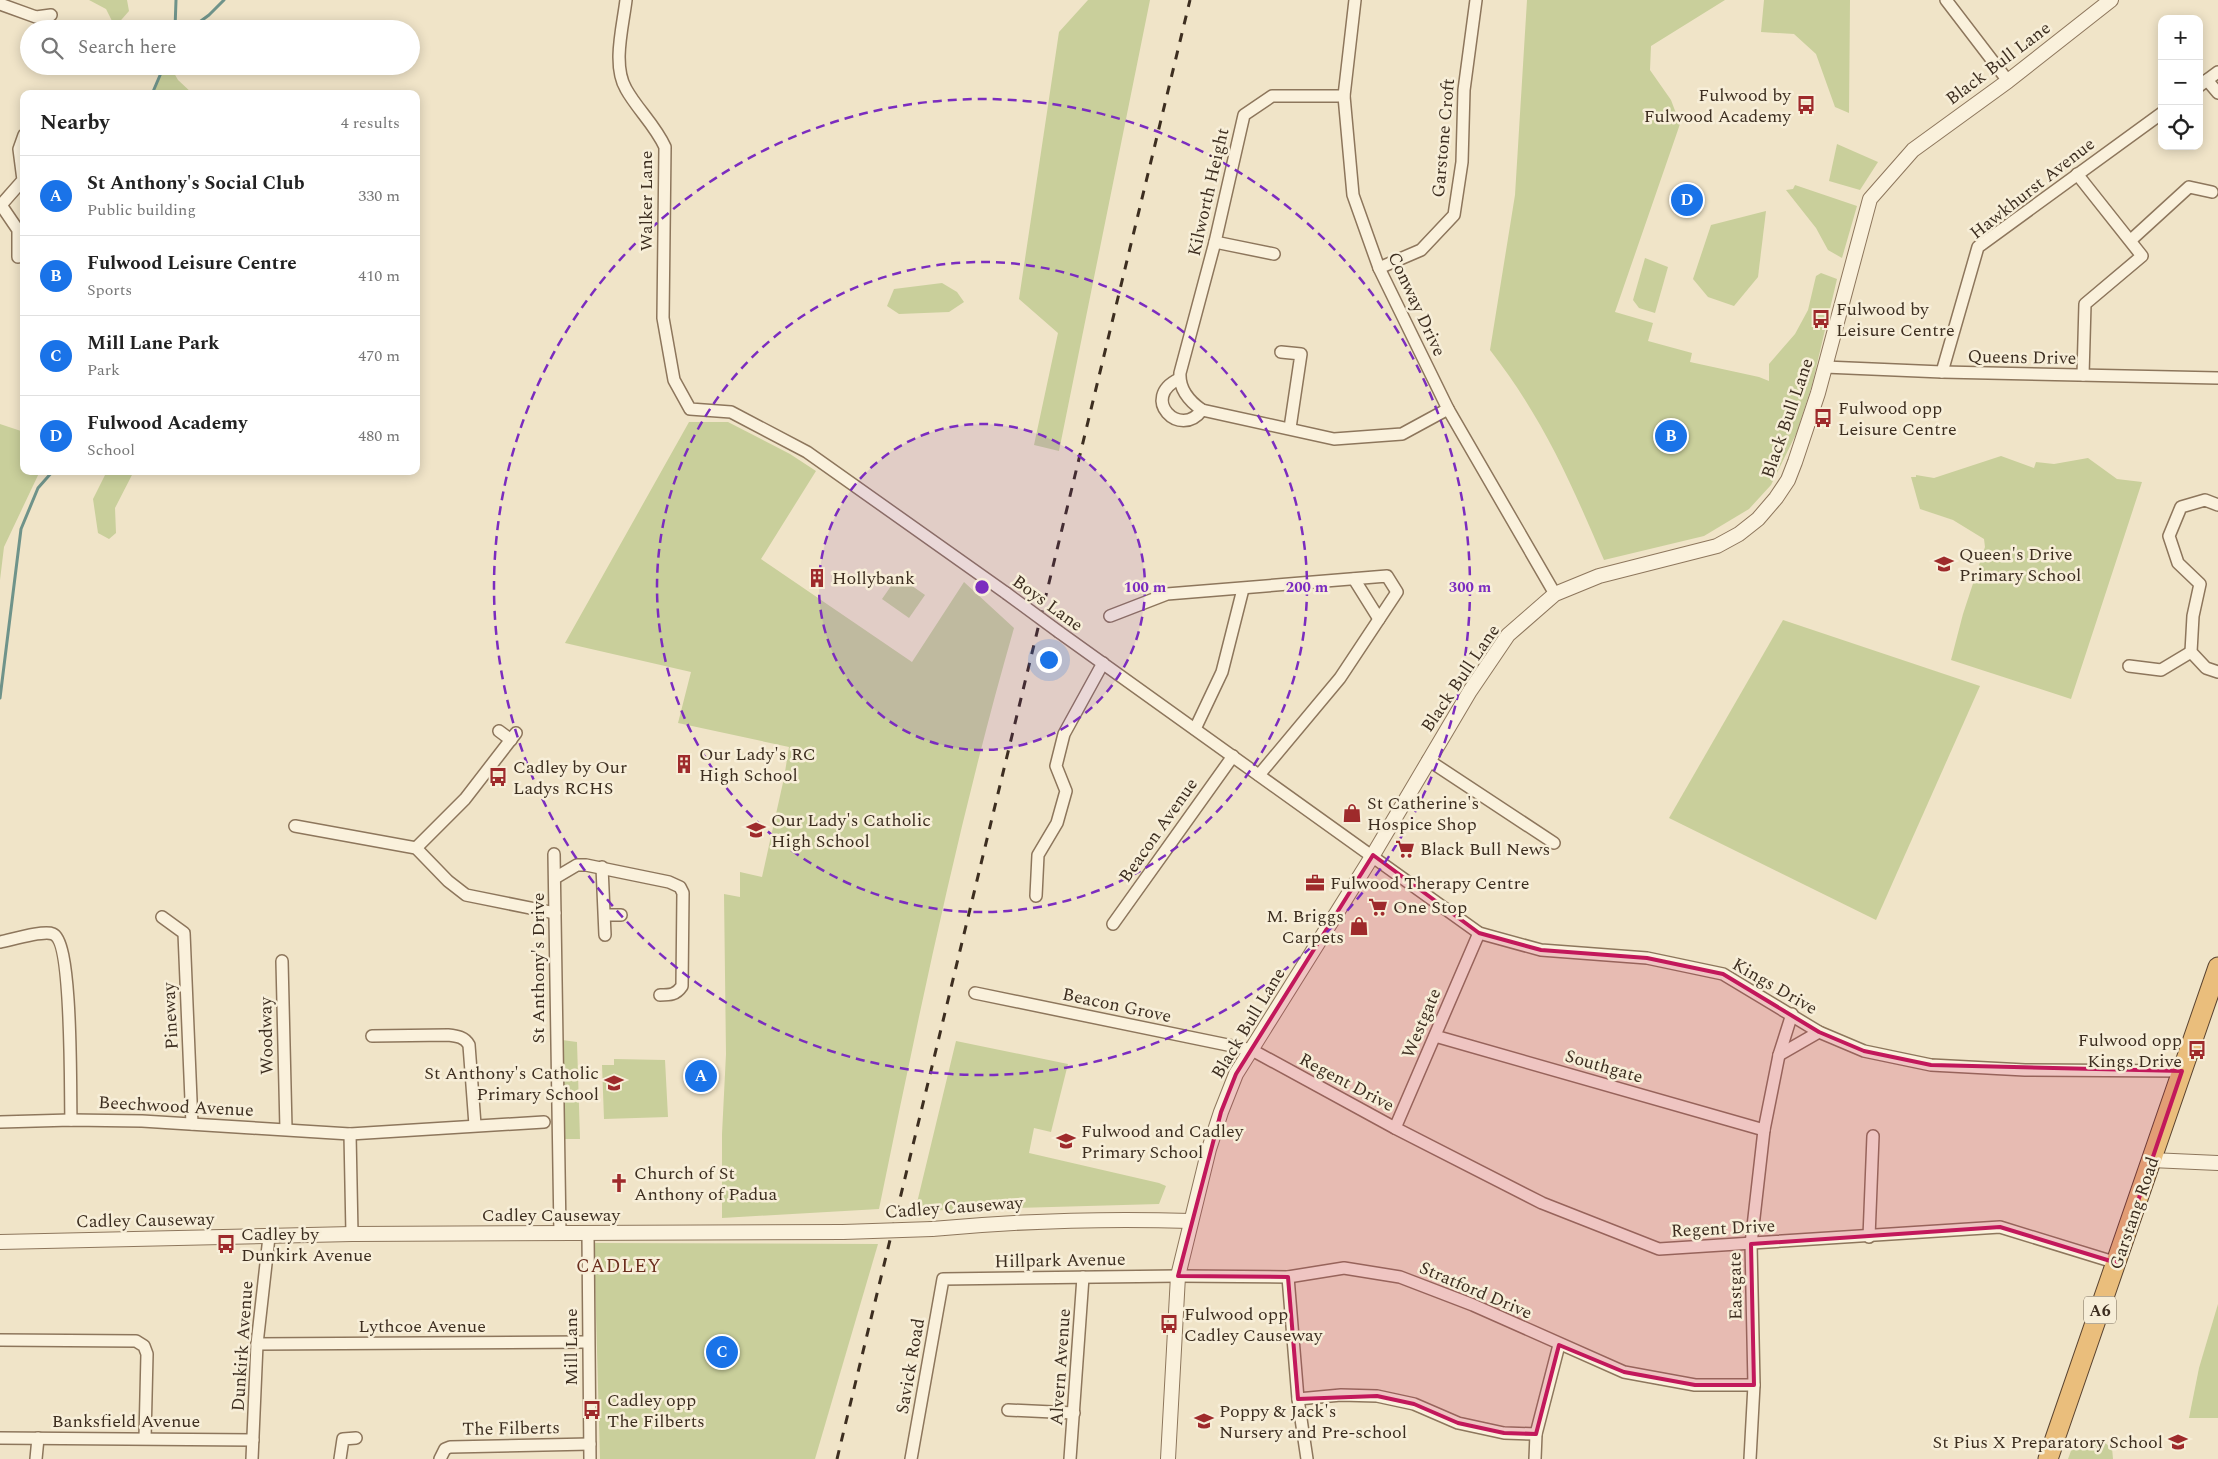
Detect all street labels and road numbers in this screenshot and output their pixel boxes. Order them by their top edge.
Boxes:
street label: Black Bull Lane [1940,15,2056,112]
street label: Garstone Croft [1425,77,1462,199]
street label: Kilworth Height [1181,125,1236,259]
street label: Hawkhurst Avenue [1964,131,2101,246]
street label: Walker Lane [633,151,660,251]
street label: Conway Drive [1381,247,1453,361]
street label: Queens Drive [1967,343,2077,372]
street label: Black Bull Lane [1754,355,1821,482]
street label: Boys Lane [1007,568,1089,638]
street label: Black Bull Lane [1414,619,1507,738]
street label: Beacon Avenue [1112,772,1205,888]
street label: St Anthony's Drive [525,893,552,1043]
street label: Kings Drive [1727,951,1823,1022]
street label: Black Bull Lane [1205,963,1292,1084]
street label: Pineway [155,980,186,1050]
street label: Beacon Grove [1060,981,1174,1030]
street label: Westgate [1395,984,1448,1062]
street label: Woodway [252,995,281,1075]
street label: Southgate [1562,1042,1646,1090]
street label: Regent Drive [1294,1046,1399,1119]
street label: Beechwood Avenue [98,1089,254,1124]
street label: Garstang Road [2103,1153,2166,1273]
street label: Cadley Causeway [884,1189,1025,1226]
street label: Cadley Causeway [482,1202,622,1229]
street label: Cadley Causeway [76,1206,216,1235]
street label: Regent Drive [1670,1212,1776,1245]
street label: Hillpark Avenue [994,1246,1126,1275]
street label: Eastgate [1721,1252,1750,1320]
street label: Stratford Drive [1415,1254,1537,1326]
street label: Dunkirk Avenue [224,1280,261,1412]
road number: A6 [2084,1296,2116,1324]
street label: Alvern Avenue [1043,1307,1078,1427]
street label: Mill Lane [558,1308,585,1386]
street label: Lythcoe Avenue [358,1313,486,1340]
street label: Savick Road [889,1316,932,1416]
street label: Banksfield Avenue [52,1408,200,1435]
street label: The Filberts [462,1414,560,1443]

